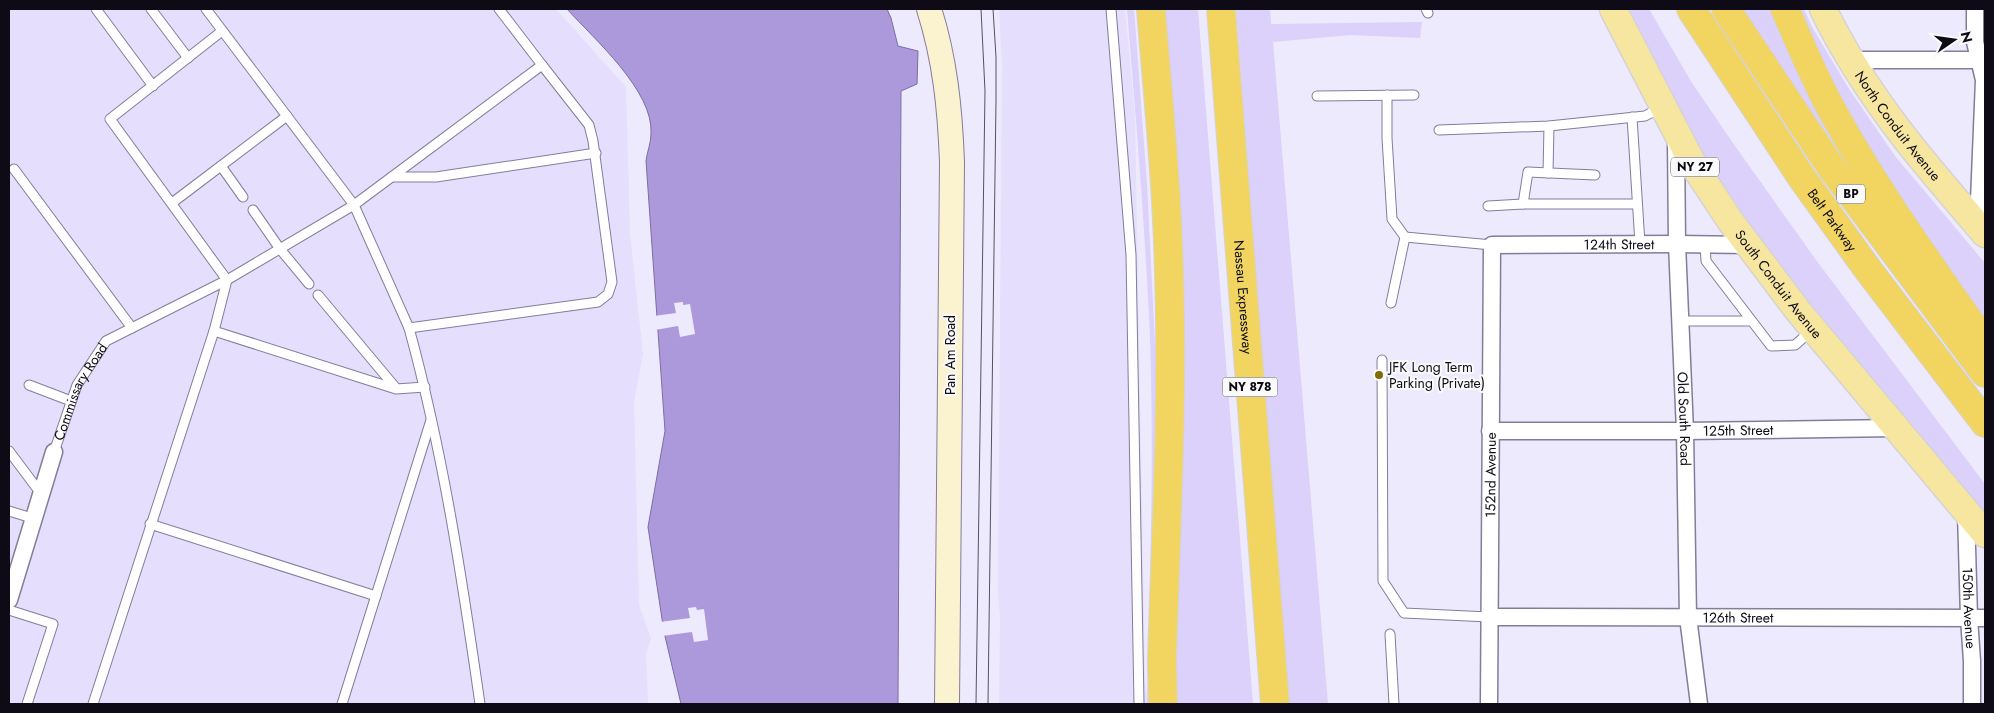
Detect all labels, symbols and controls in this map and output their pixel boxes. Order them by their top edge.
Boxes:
north arrow [1929,15,1979,65]
text: N [1956,29,1978,45]
street label: North Conduit Avenue [1850,67,1946,185]
road number: NY 27 [1671,158,1719,176]
street label: Belt Parkway [1803,184,1862,256]
road number: BP [1837,184,1865,203]
street label: South Conduit Avenue [1730,226,1827,343]
street label: 124th Street [1584,234,1655,255]
street label: Nassau Expressway [1229,239,1258,356]
street label: Pan Am Road [940,315,960,395]
street label: Commissary Road [49,339,112,443]
place label: JFK Long Term Parking (Private) [1387,357,1485,393]
marker: JFK Long Term Parking (Private) [1373,369,1385,381]
street label: Old South Road [1672,371,1696,466]
road number: NY 878 [1222,378,1278,397]
street label: 125th Street [1703,420,1774,441]
street label: 152nd Avenue [1480,432,1501,518]
street label: 150th Avenue [1958,567,1981,649]
street label: 126th Street [1703,607,1774,628]

